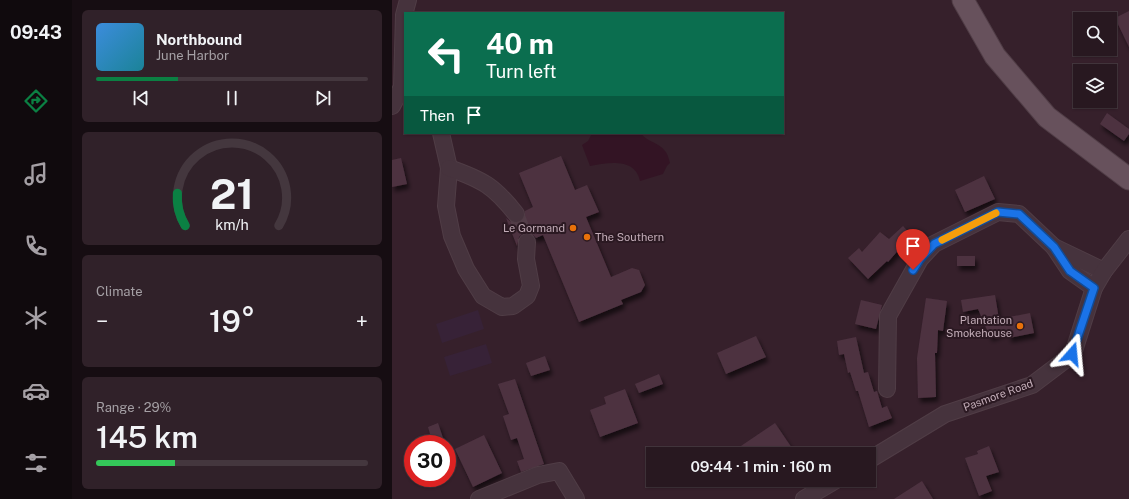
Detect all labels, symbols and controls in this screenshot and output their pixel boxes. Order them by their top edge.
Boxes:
map controls [1073,12,1117,108]
button: search [1073,12,1117,56]
text: 09:43 [10,22,62,43]
text: 40 m [486,27,554,60]
icon: left [420,28,472,80]
text: Northbound [156,31,242,48]
text: June Harbor [156,48,229,63]
text: Turn left [486,61,556,82]
button: layers [1073,64,1117,108]
icon: directions [22,87,50,115]
icon: previous [130,87,152,109]
icon: pause [221,87,243,109]
icon: next [312,87,334,109]
icon: arrive [463,104,485,126]
text: Then [420,107,455,124]
icon: music [22,160,50,188]
text: 21 [210,169,254,218]
text: km/h [215,216,249,233]
place label: Le Gormand [503,222,565,234]
marker: Le Gormand [568,223,578,233]
pin [896,229,930,270]
place label: The Southern [595,231,664,243]
icon: phone [22,232,50,260]
marker: The Southern [582,232,592,242]
icon: arrive [902,235,924,257]
text: Climate [96,284,143,299]
text: 19° [209,303,255,339]
icon: climate [22,304,50,332]
text: − [96,308,108,334]
text: + [356,308,368,334]
place label: Plantation Smokehouse [946,314,1012,339]
marker: Plantation Smokehouse [1015,321,1025,331]
position arrow [1051,333,1093,375]
icon: car [22,377,50,405]
street label: Pasmore Road [961,377,1035,413]
text: Range · 29% [96,400,171,415]
text: 145 km [96,419,198,455]
speed limit sign: 30 [404,435,456,487]
icon: filters [22,449,50,477]
text: 09:44 · 1 min · 160 m [691,458,831,475]

